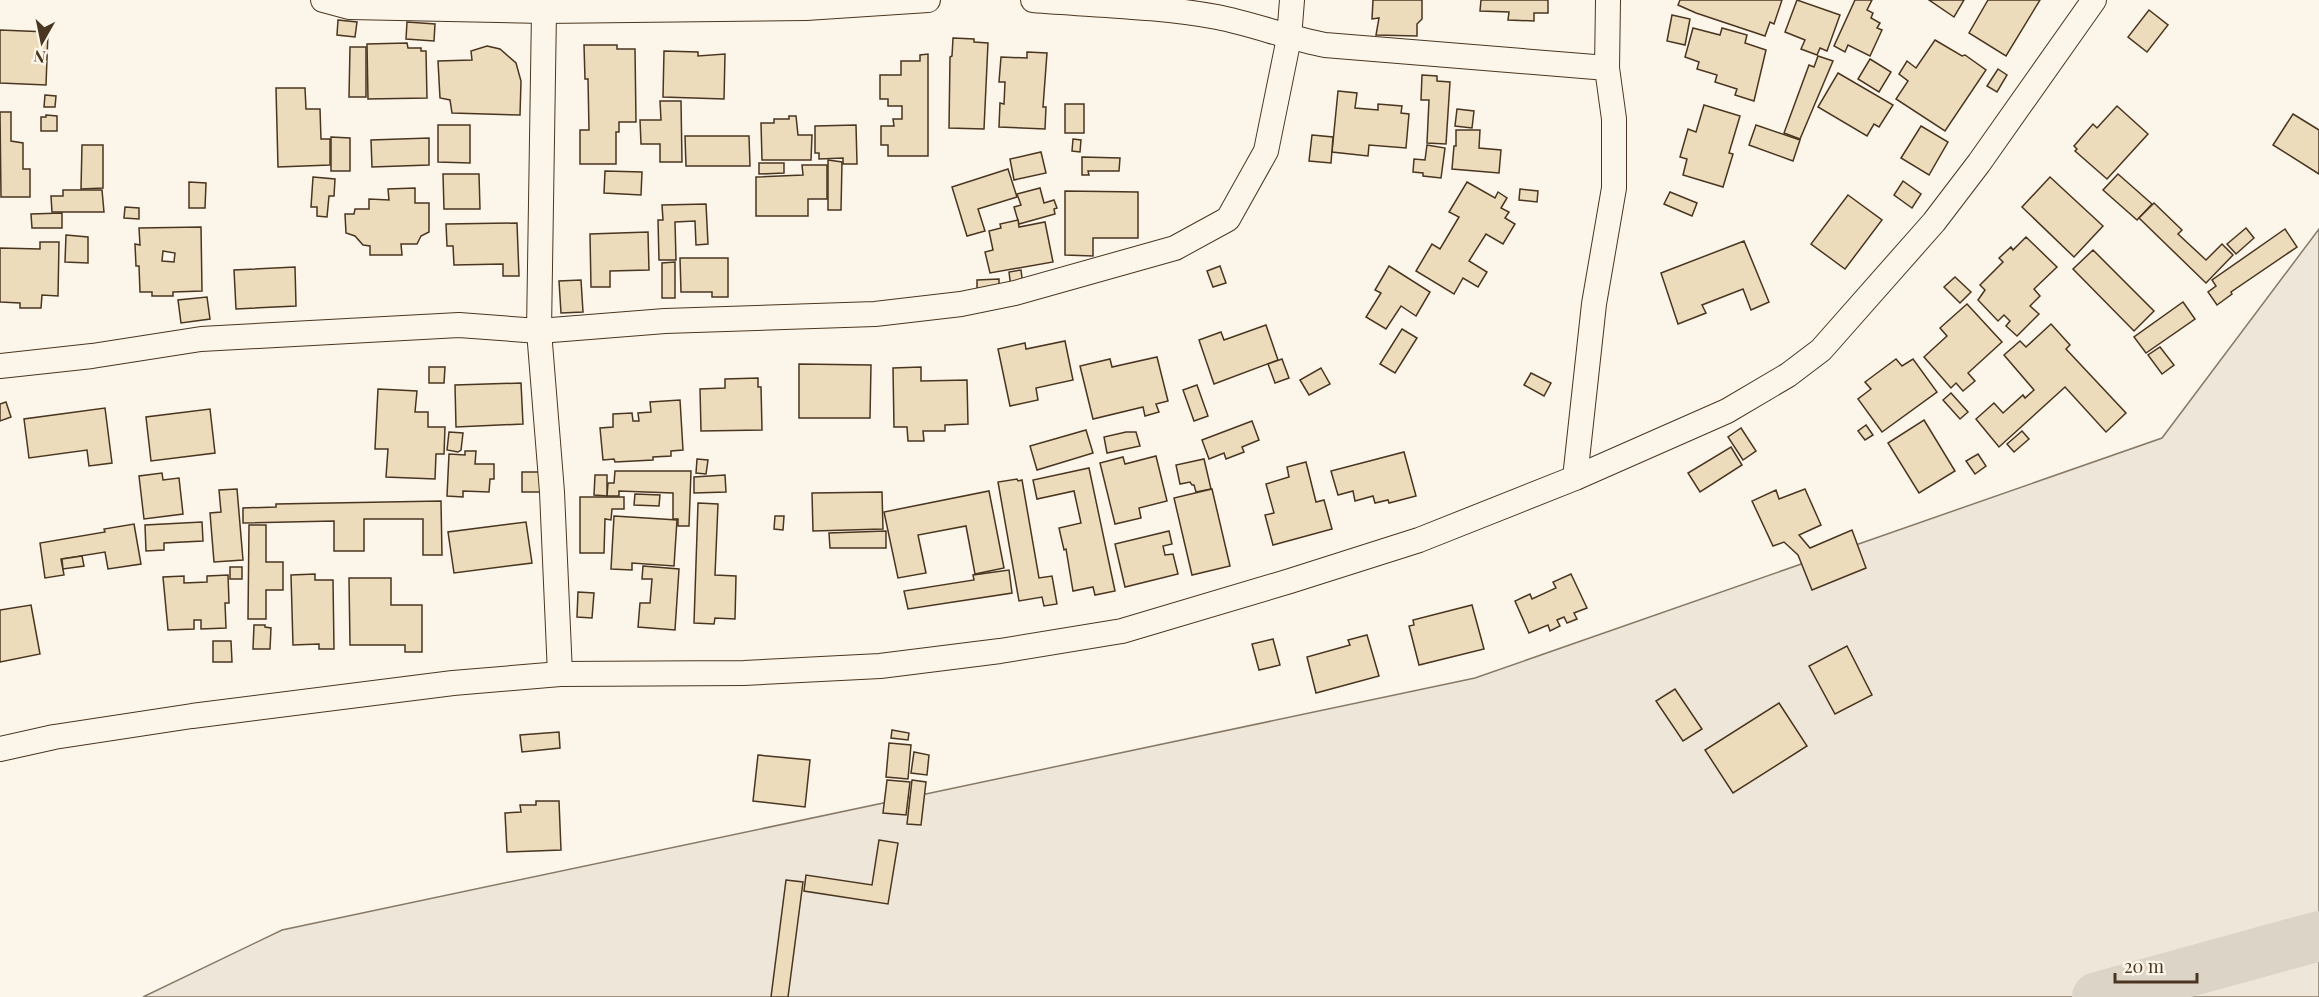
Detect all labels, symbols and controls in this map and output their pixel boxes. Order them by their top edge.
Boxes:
north arrow [12,12,72,72]
text: N [32,46,47,69]
scale bar [2115,946,2198,984]
text: 20 m [2124,954,2164,978]

